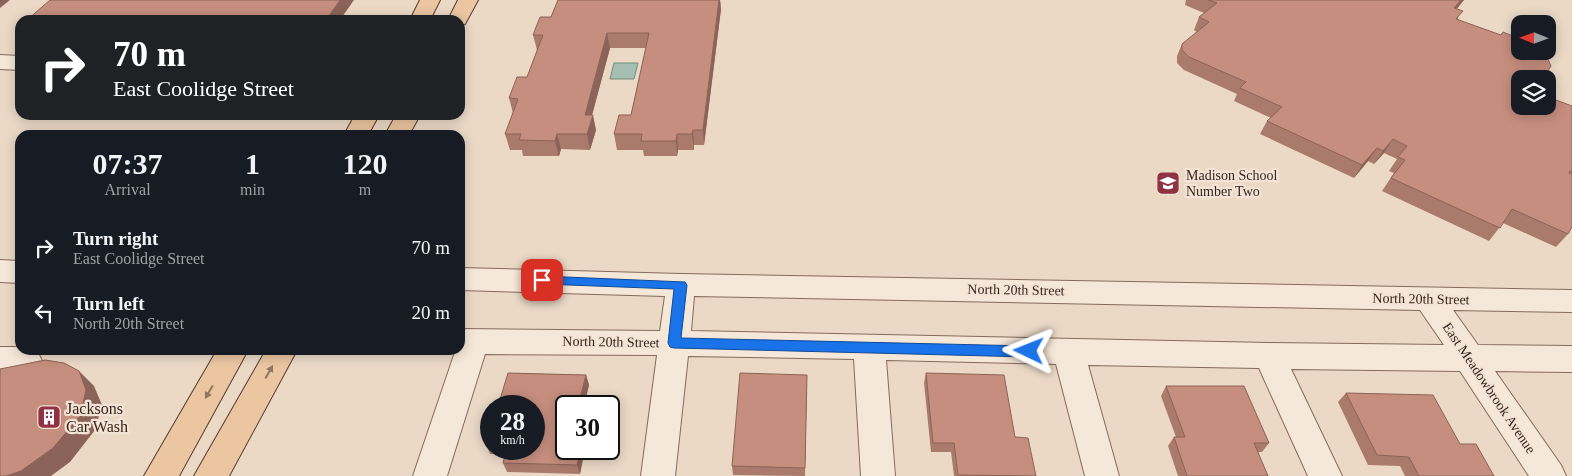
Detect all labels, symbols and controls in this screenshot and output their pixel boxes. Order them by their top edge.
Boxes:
north arrow [1511,15,1556,60]
map controls [1511,15,1556,115]
icon: right [30,35,95,100]
text: 70 m [113,35,186,74]
button: layers [1511,70,1556,115]
text: East Coolidge Street [113,76,294,101]
text: 07:37 [93,147,163,180]
text: 1 [245,147,260,180]
text: 120 [342,147,387,180]
place label: Madison School Number Two [1186,168,1278,199]
school or university icon: Madison School Number Two [1155,170,1181,196]
text: Arrival [104,181,151,198]
text: min [240,181,265,198]
text: m [359,181,371,198]
text: Turn right [73,228,158,249]
icon: right [30,234,58,262]
text: 70 m [411,237,450,258]
text: East Coolidge Street [73,250,205,267]
pin [521,259,563,301]
icon: arrive [528,266,556,294]
street label: North 20th Street [967,282,1065,298]
street label: North 20th Street [1372,291,1470,307]
text: Turn left [73,293,145,314]
icon: left [30,299,58,327]
text: 20 m [411,302,450,323]
text: North 20th Street [73,315,184,332]
street label: East Meadowbrook Avenue [1440,320,1538,456]
position arrow [1002,324,1054,376]
street label: North 20th Street [562,334,660,350]
one-way arrow [265,366,274,379]
one-way arrow [205,386,214,399]
speed limit sign: 30 [555,395,620,460]
place label: Jacksons Car Wash [66,400,128,435]
building icon: Jacksons Car Wash [36,404,62,430]
text: 28 [500,408,525,435]
text: km/h [500,433,525,447]

